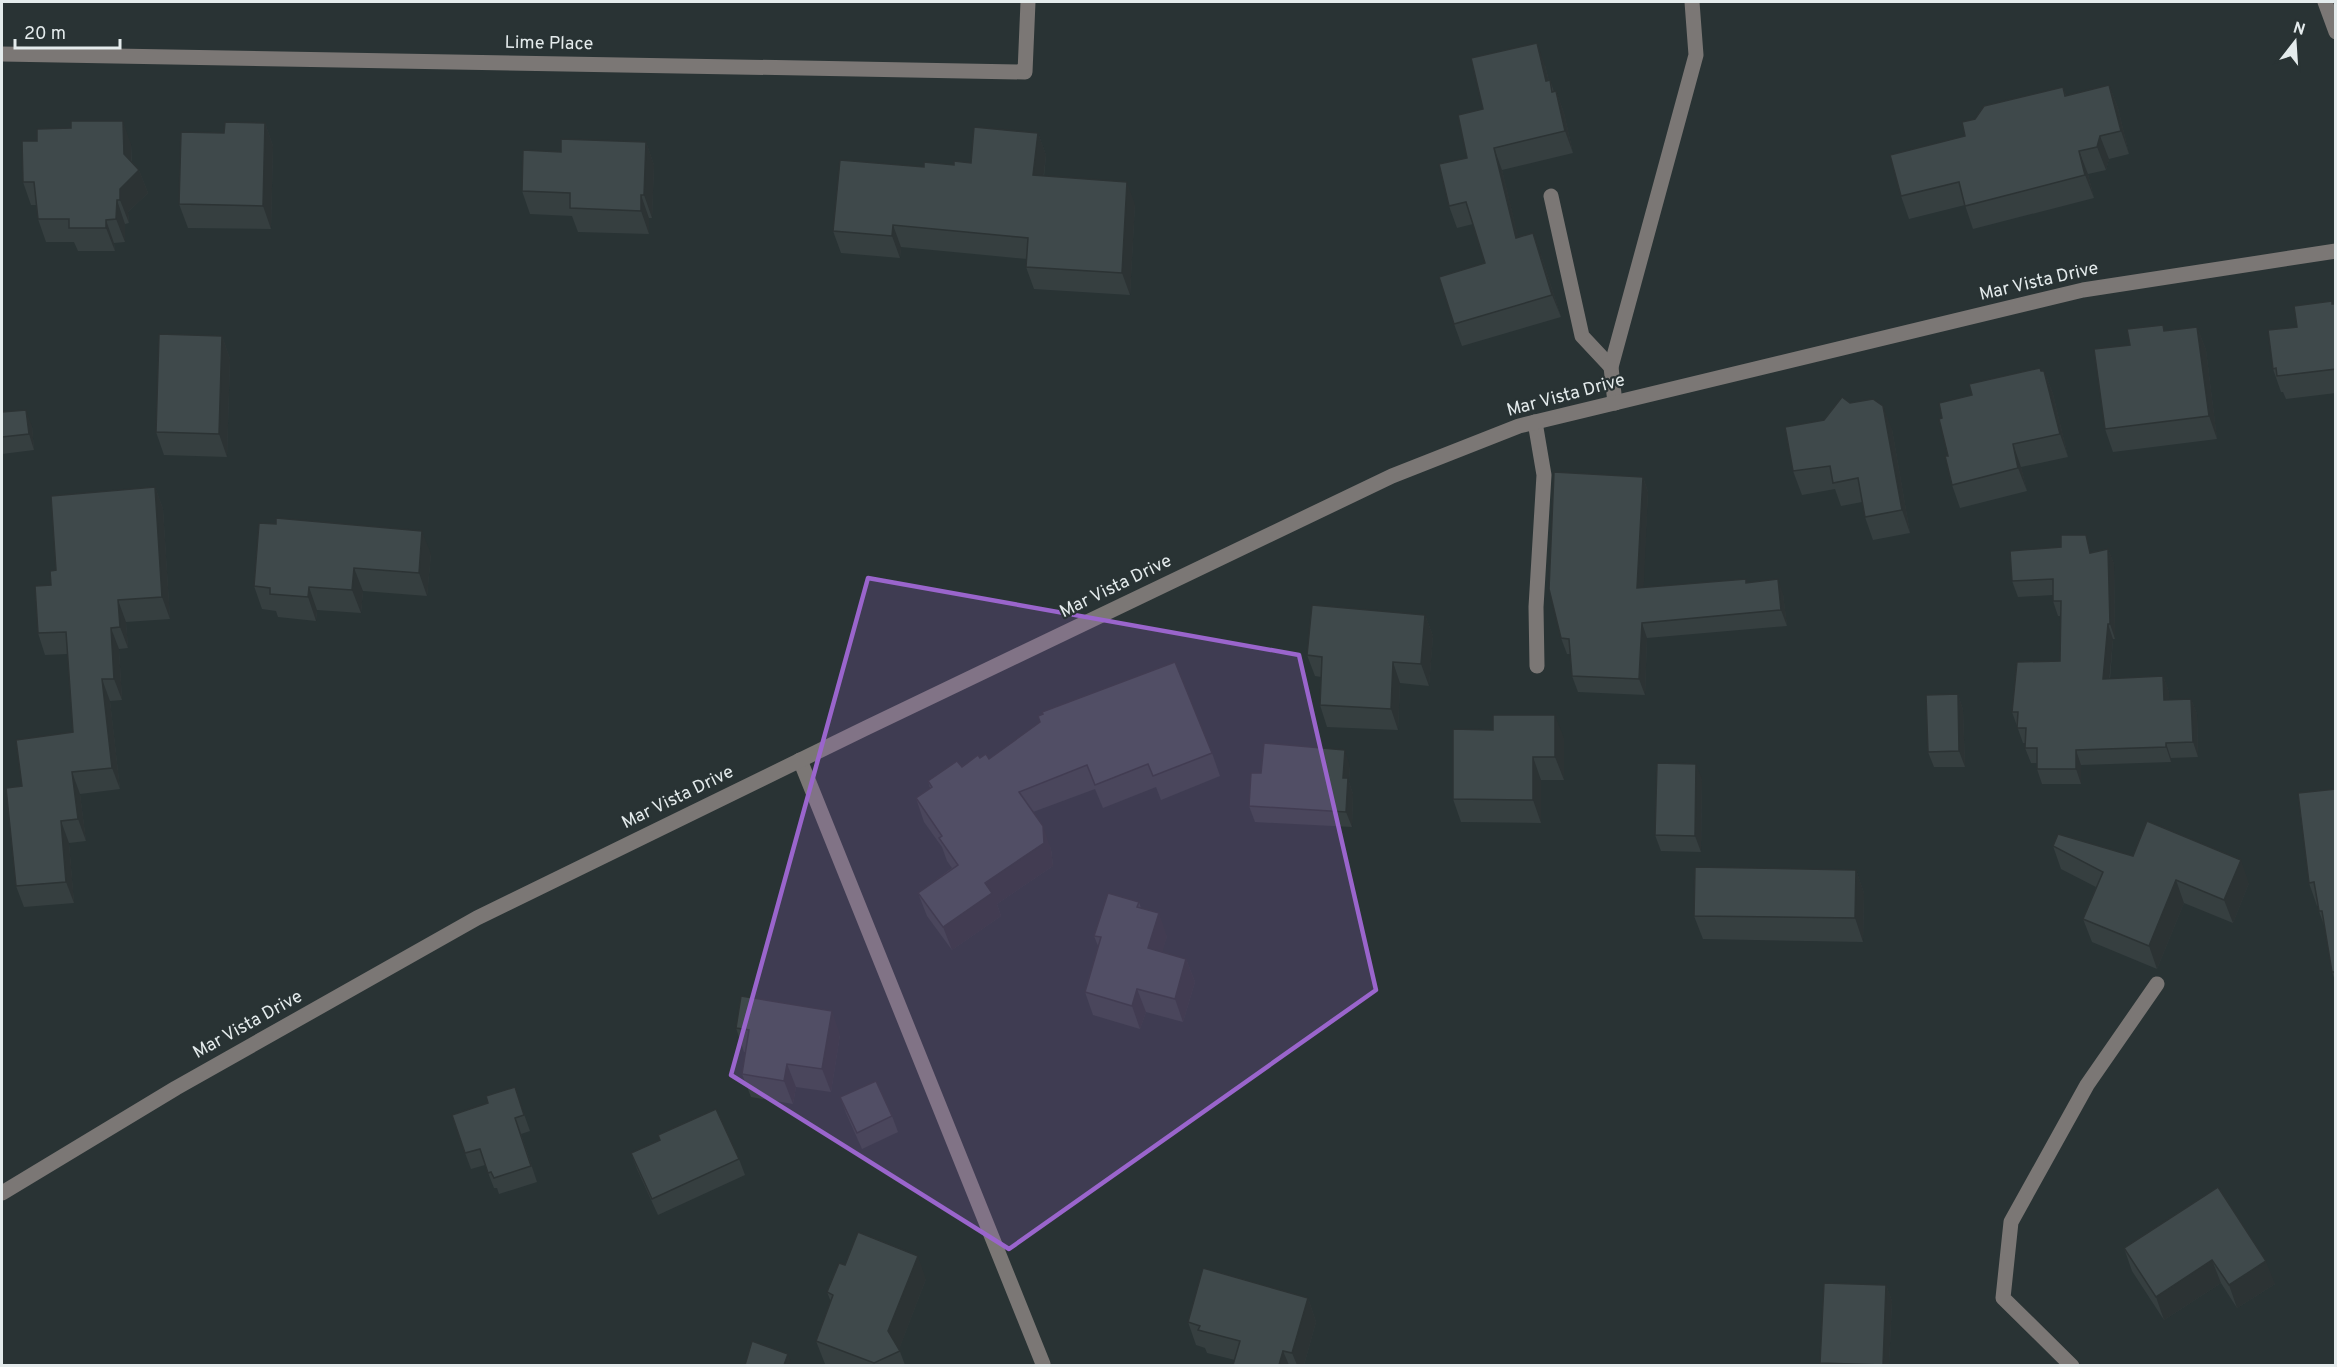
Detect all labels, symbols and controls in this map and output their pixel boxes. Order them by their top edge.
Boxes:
scale bar [15,12,120,50]
north arrow [2265,12,2325,72]
text: N [2290,18,2307,41]
text: 20 m [24,23,66,46]
street label: Lime Place [504,32,594,56]
street label: Mar Vista Drive [1977,257,2101,307]
street label: Mar Vista Drive [1504,369,1628,423]
street label: Mar Vista Drive [1056,550,1176,624]
street label: Mar Vista Drive [618,761,738,835]
street label: Mar Vista Drive [189,985,307,1065]

